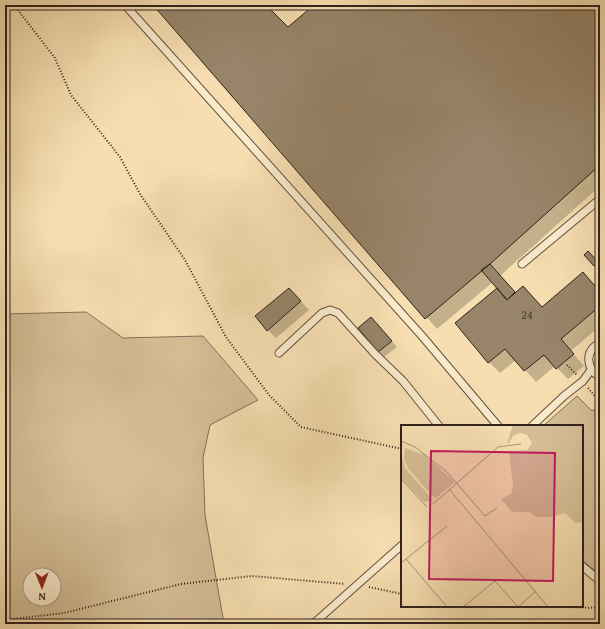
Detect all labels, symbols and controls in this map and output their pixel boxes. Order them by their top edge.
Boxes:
house number: 24 [521,306,533,323]
inset map [401,425,583,607]
north arrow [22,567,62,607]
text: N [38,589,46,605]

